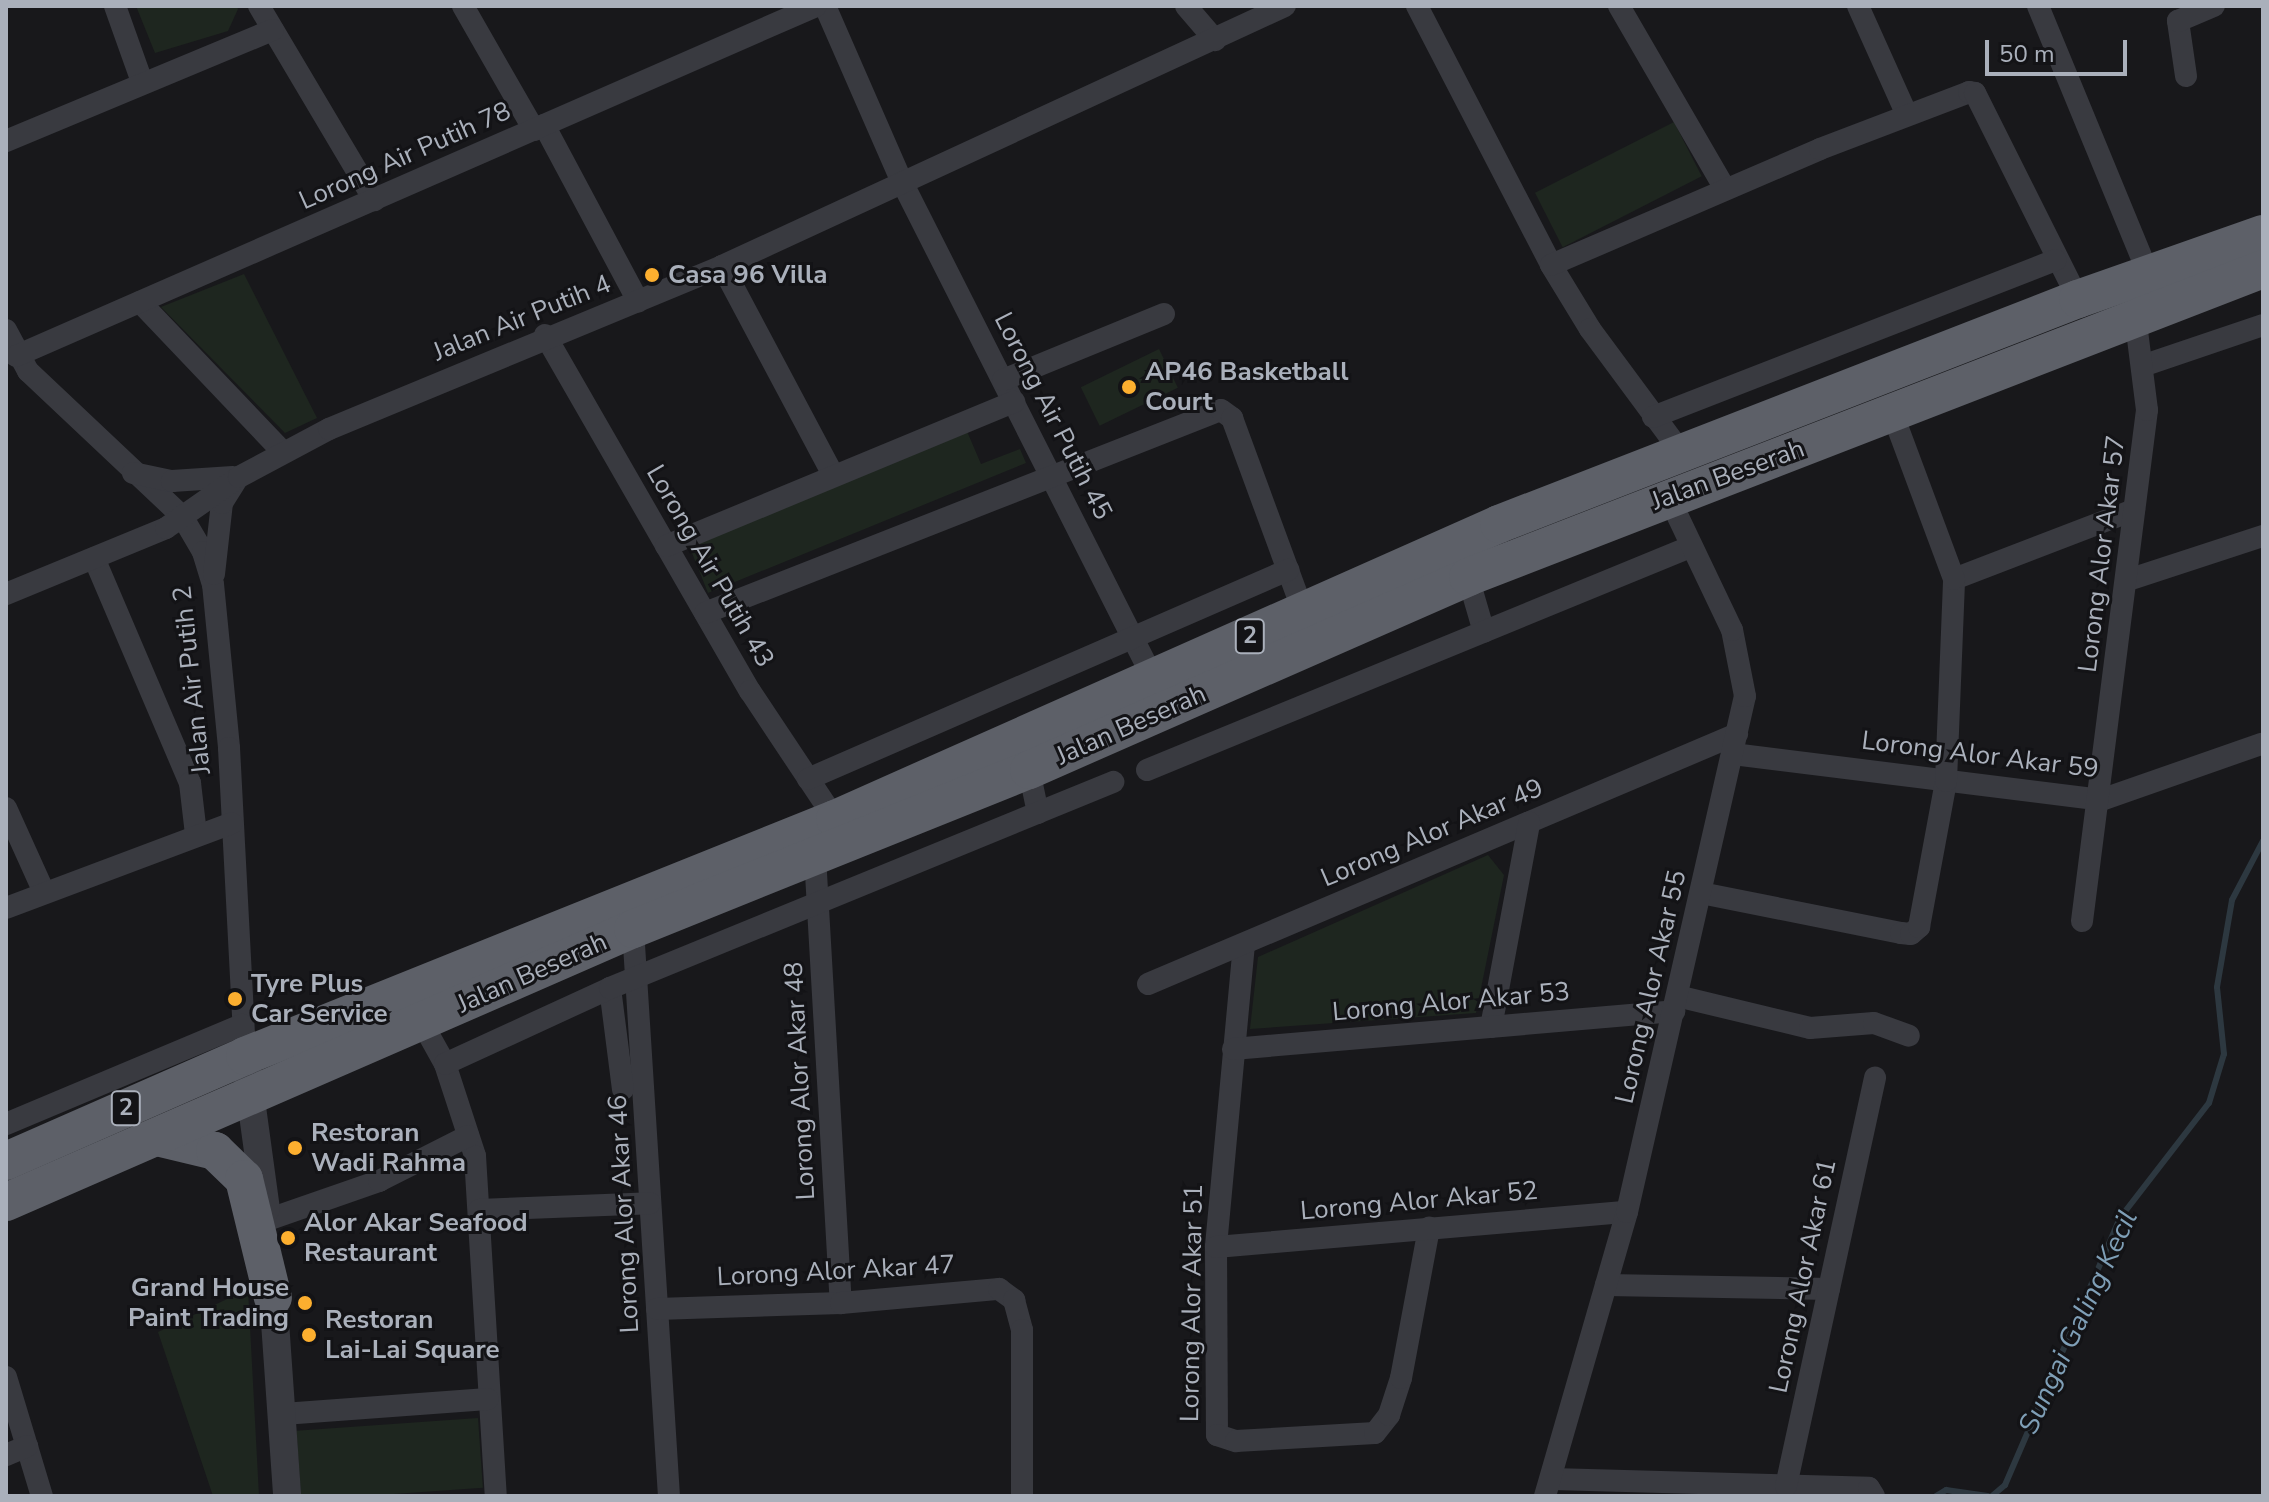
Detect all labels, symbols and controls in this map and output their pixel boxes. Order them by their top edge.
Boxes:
scale bar [1989,24,2131,74]
text: 50 m [1999,38,2055,70]
street label: Lorong Air Putih 78 [294,95,516,217]
place label: Casa 96 Villa [668,259,828,291]
marker: Casa 96 Villa [643,266,661,284]
street label: Jalan Air Putih 4 [428,268,616,368]
street label: Lorong Air Putih 45 [987,307,1119,525]
place label: AP46 Basketball Court [1145,356,1348,418]
marker: AP46 Basketball Court [1120,378,1138,396]
street label: Jalan Beserah [1647,433,1809,517]
street label: Lorong Alor Akar 57 [2072,434,2132,674]
street label: Lorong Air Putih 43 [639,459,781,673]
street label: Jalan Air Putih 2 [167,584,217,776]
road number: 2 [1234,616,1266,656]
street label: Jalan Beserah [1051,678,1211,772]
street label: Lorong Alor Akar 59 [1860,725,2100,785]
street label: Lorong Alor Akar 49 [1316,772,1548,894]
street label: Lorong Alor Akar 55 [1609,867,1693,1107]
street label: Jalan Beserah [452,926,612,1020]
street label: Lorong Alor Akar 48 [778,961,822,1201]
place label: Tyre Plus Car Service [251,968,388,1030]
street label: Lorong Alor Akar 53 [1331,976,1571,1028]
marker: Tyre Plus Car Service [226,990,244,1008]
road number: 2 [110,1088,142,1128]
street label: Lorong Alor Akar 46 [602,1094,646,1334]
place label: Restoran Wadi Rahma [311,1117,466,1178]
marker: Restoran Wadi Rahma [286,1139,304,1157]
street label: Lorong Alor Akar 61 [1763,1156,1843,1396]
street label: Lorong Alor Akar 52 [1299,1175,1539,1227]
street label: Lorong Alor Akar 51 [1174,1184,1210,1422]
water label: Sungai Galing Kecil [2011,1205,2145,1439]
place label: Alor Akar Seafood Restaurant [304,1207,528,1268]
marker: Alor Akar Seafood Restaurant [279,1229,297,1247]
street label: Lorong Alor Akar 47 [716,1249,956,1293]
place label: Grand House Paint Trading [128,1272,289,1334]
marker: Grand House Paint Trading [296,1294,314,1312]
place label: Restoran Lai-Lai Square [325,1304,500,1366]
marker: Restoran Lai-Lai Square [300,1326,318,1344]

